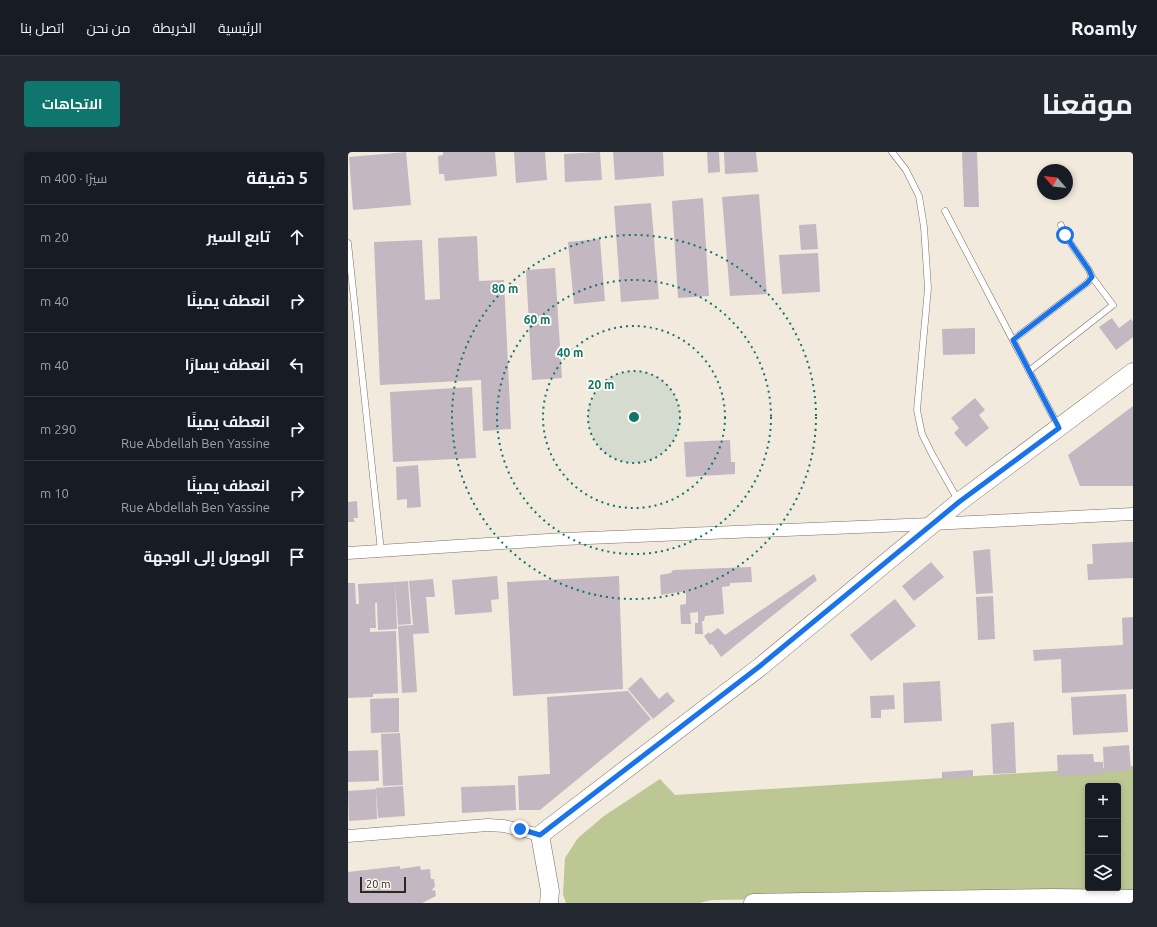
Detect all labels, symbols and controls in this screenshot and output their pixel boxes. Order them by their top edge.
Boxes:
text: Roamly [1071,17,1137,39]
text: اتصل بنا [20,20,64,36]
text: من نحن [86,20,130,36]
text: الخريطة [152,20,196,36]
text: الرئيسية [218,20,262,36]
button: الاتجاهات [24,81,120,127]
text: موقعنا [1042,88,1133,119]
north arrow [1037,164,1073,200]
text: 5 دقيقة [246,168,308,187]
text: سيرًا · 400 m [40,171,107,185]
icon: ahead [286,226,308,248]
route start [1056,226,1074,244]
text: تابع السير [207,228,270,245]
text: 20 m [40,230,69,244]
text: 80 m [492,282,518,295]
icon: right [286,290,308,312]
text: انعطف يمينًا [186,292,270,309]
text: 40 m [40,294,69,308]
text: 60 m [524,313,550,326]
text: 40 m [557,346,583,359]
icon: left [286,354,308,376]
text: انعطف يسارًا [185,356,270,373]
text: 40 m [40,358,69,372]
text: 20 m [588,378,614,391]
centre of rings [627,410,641,424]
text: انعطف يمينًا [186,413,270,430]
icon: right [286,418,308,440]
text: 290 m [40,422,76,436]
text: Rue Abdellah Ben Yassine [121,436,270,450]
text: انعطف يمينًا [186,477,270,494]
icon: right [286,482,308,504]
text: 10 m [40,486,69,500]
text: Rue Abdellah Ben Yassine [121,500,270,514]
icon: arrive [286,546,308,568]
text: الوصول إلى الوجهة [143,548,270,565]
map controls [1085,783,1121,891]
button: + [1085,783,1121,819]
button: − [1085,819,1121,855]
route end [511,820,529,838]
button: layers [1085,855,1121,891]
scale bar [360,875,406,894]
text: 20 m [366,878,390,890]

